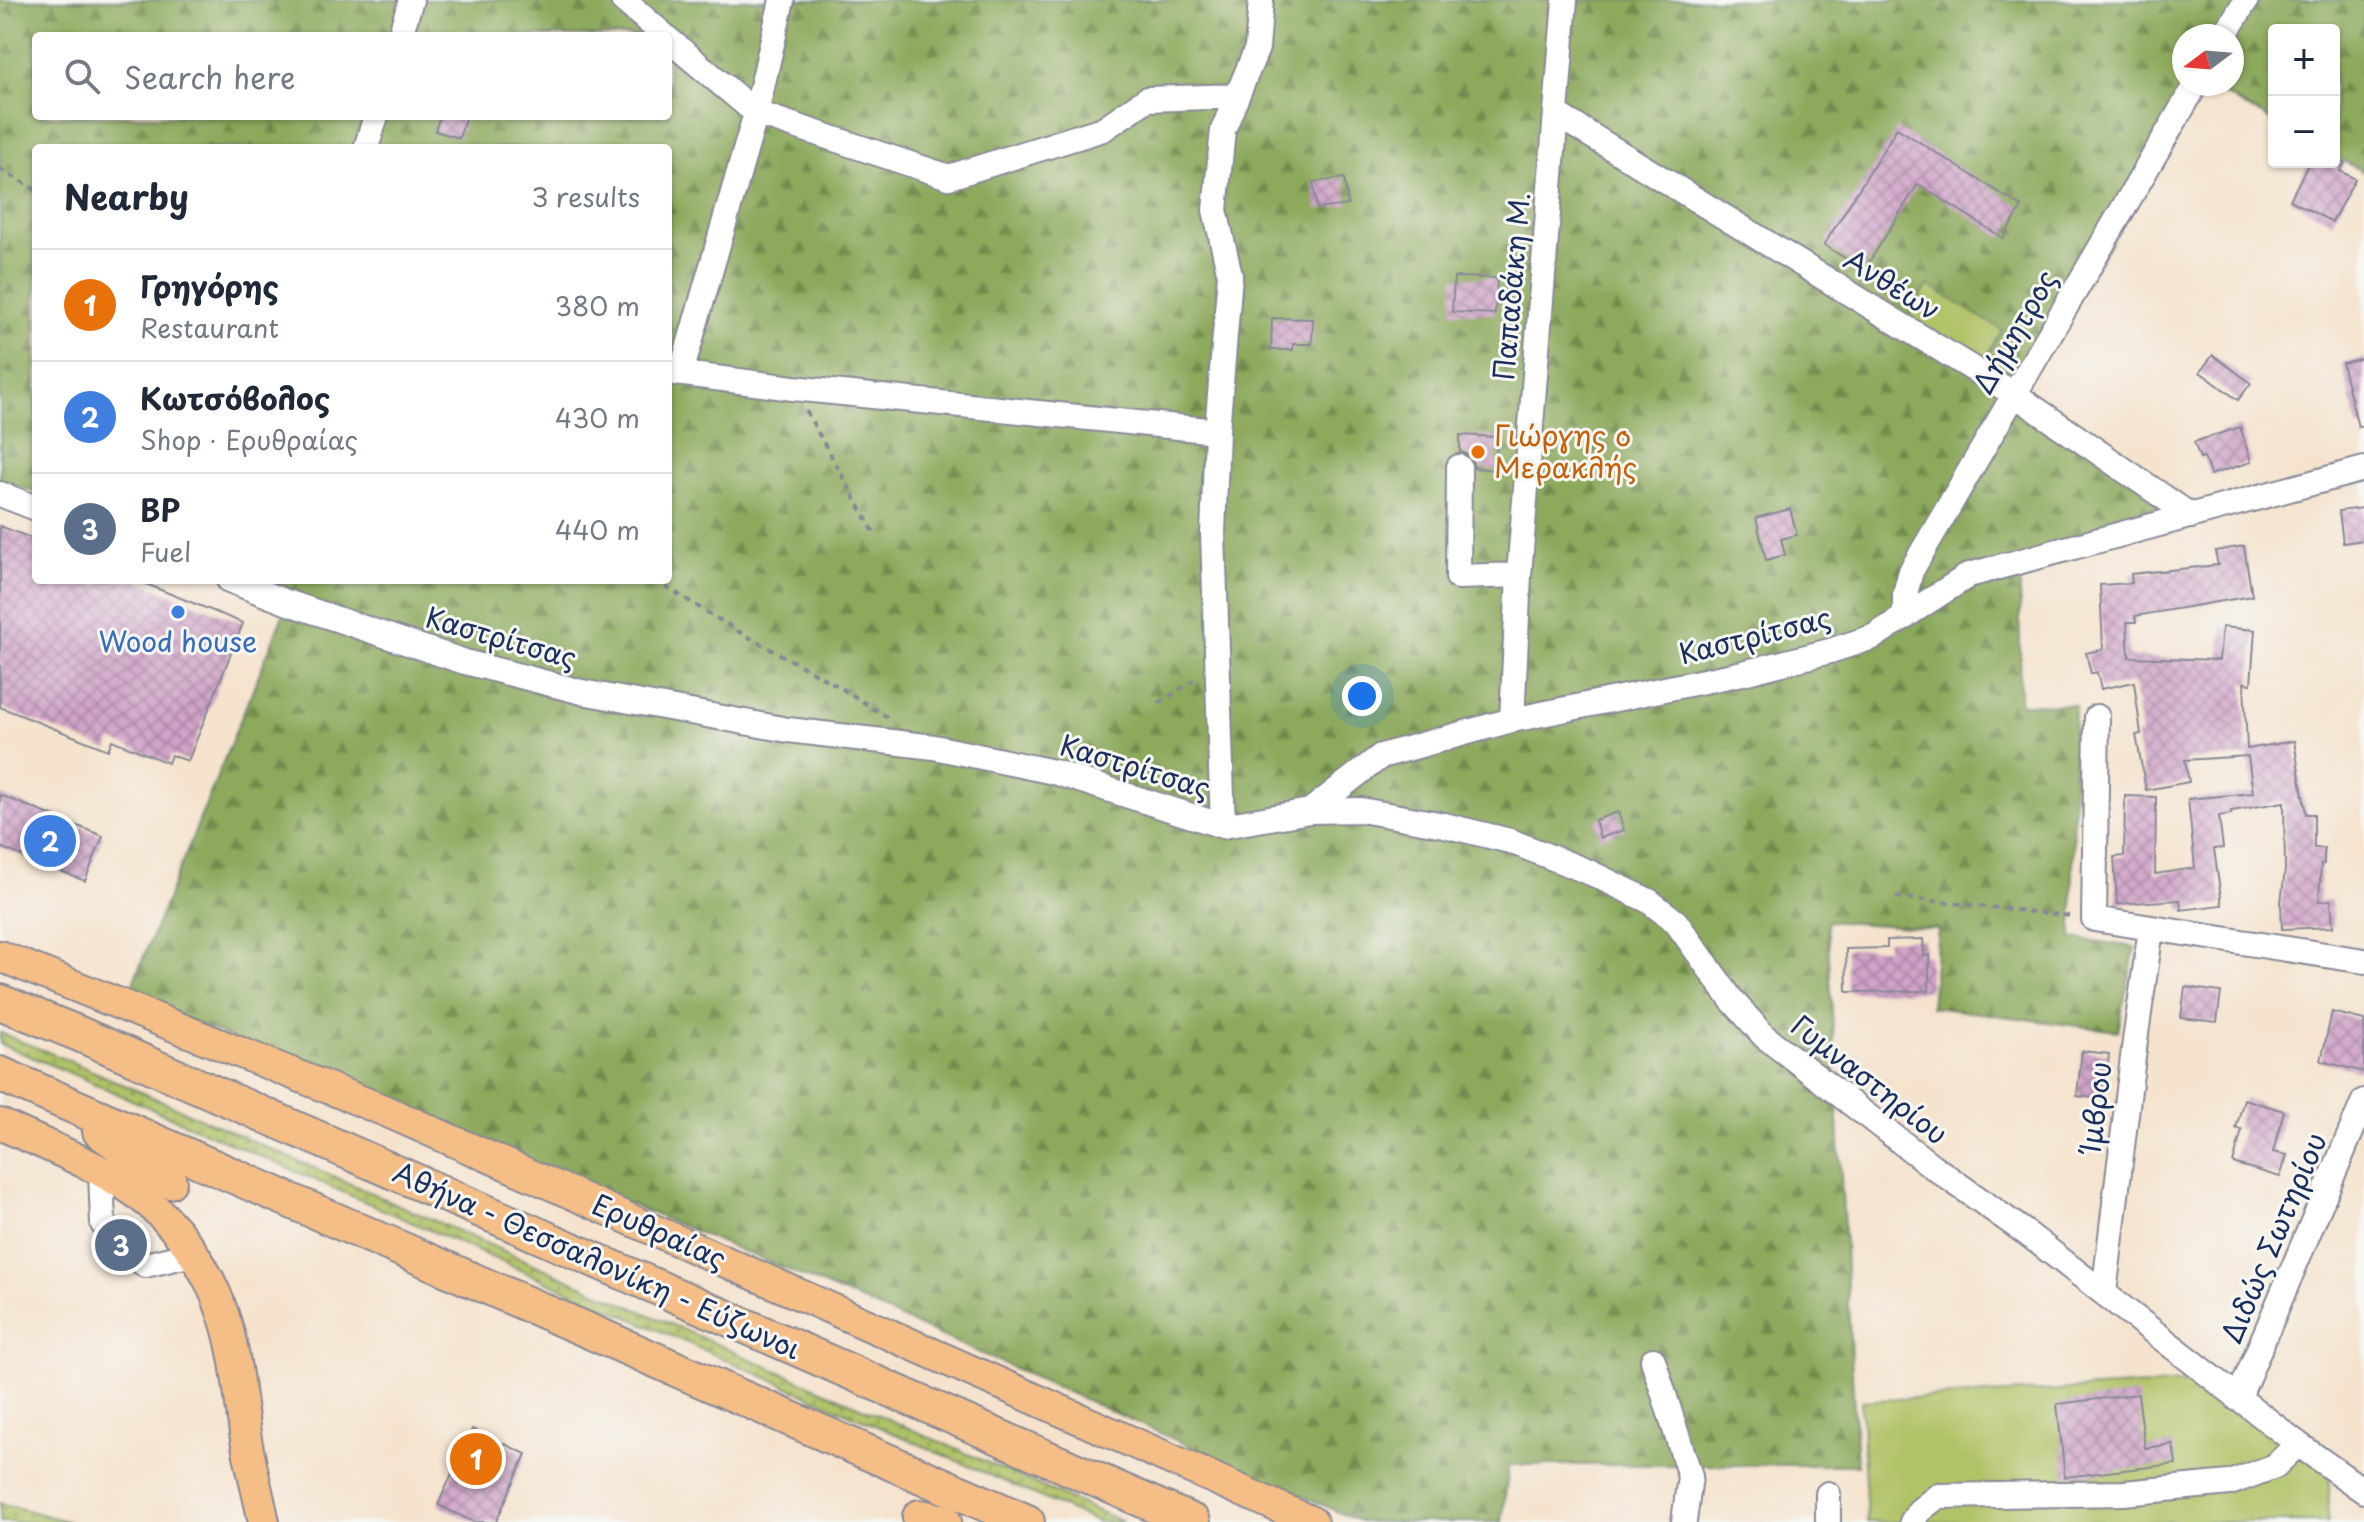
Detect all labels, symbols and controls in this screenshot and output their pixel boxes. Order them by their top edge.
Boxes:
north arrow [2172,24,2244,96]
map controls [2268,24,2340,168]
button: + [2268,24,2340,96]
search box [32,32,672,120]
icon: search [60,54,104,98]
text: Search here [124,54,296,99]
button: − [2268,96,2340,168]
text: Nearby [64,170,189,222]
text: 3 results [532,177,640,216]
street label: Παπαδάκη Μ. [1481,190,1540,382]
street label: Ανθέων [1836,237,1949,330]
street label: Δήμητρος [1961,261,2066,401]
text: Γρηγόρης [140,263,279,308]
text: 1 [84,286,96,325]
text: 380 m [555,286,640,325]
text: Restaurant [140,308,279,347]
text: Κωτσόβολος [140,375,330,420]
text: 2 [81,398,99,437]
text: 430 m [555,398,640,437]
place label: Γιώργης ο Μερακλής [1494,413,1637,488]
text: Shop · Ερυθραίας [140,420,358,459]
marker: Γιώργης ο Μερακλής [1469,443,1487,461]
text: BP [140,487,180,532]
text: 3 [81,510,99,549]
text: 440 m [555,510,640,549]
text: Fuel [140,532,191,571]
street label: Καστρίτσας [421,595,582,679]
street label: Καστρίτσας [1674,595,1835,674]
marker: Wood house [169,603,187,621]
place label: Wood house [99,619,257,662]
your location [1342,676,1382,716]
street label: Καστρίτσας [1055,722,1216,809]
pin: 2 [24,811,76,871]
street label: Γυμναστηρίου [1782,1004,1958,1154]
street label: Ίμβρου [2067,1059,2121,1158]
street label: Διδώς Σωτηρίου [2209,1125,2336,1349]
street label: Αθήνα - Θεσσαλονίκη - Εύζωνοι [387,1150,809,1369]
street label: Ερυθραίας [586,1182,734,1279]
pin: 3 [95,1215,147,1275]
pin: 1 [450,1429,502,1489]

